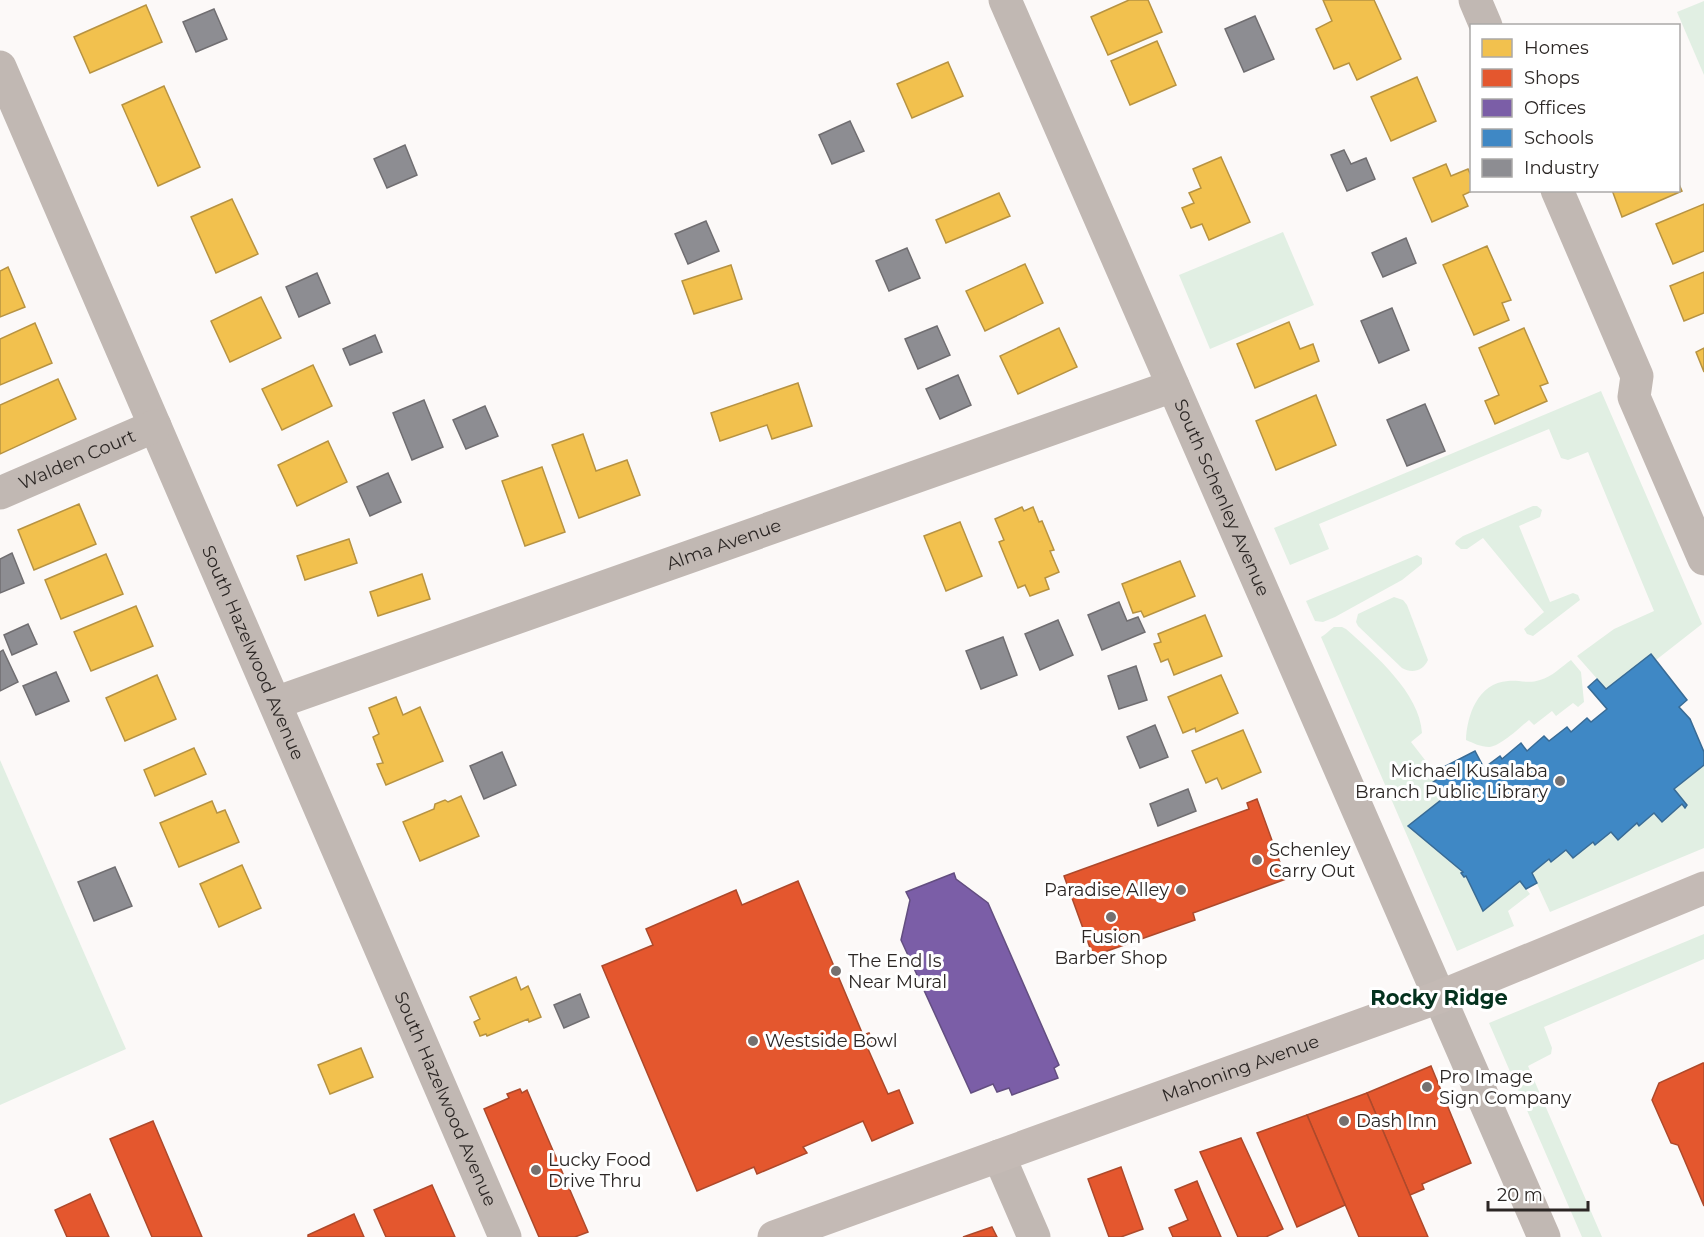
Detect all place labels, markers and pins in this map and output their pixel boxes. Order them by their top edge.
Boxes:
place label: Michael Kusalaba Branch Public Library [1355,760,1548,803]
marker: Michael Kusalaba Branch Public Library [1553,774,1567,788]
place label: Schenley Carry Out [1269,839,1355,882]
marker: Schenley Carry Out [1250,853,1264,867]
place label: Paradise Alley [1044,879,1169,901]
marker: Paradise Alley [1174,883,1188,897]
marker: Fusion Barber Shop [1104,910,1118,924]
place label: Fusion Barber Shop [1054,926,1168,969]
place label: The End Is Near Mural [848,950,947,993]
marker: The End Is Near Mural [829,964,843,978]
place label: Westside Bowl [765,1030,898,1052]
marker: Westside Bowl [746,1034,760,1048]
place label: Pro Image Sign Company [1439,1066,1571,1109]
marker: Pro Image Sign Company [1420,1080,1434,1094]
place label: Dash Inn [1356,1110,1437,1132]
marker: Dash Inn [1337,1114,1351,1128]
place label: Lucky Food Drive Thru [548,1149,651,1192]
marker: Lucky Food Drive Thru [529,1163,543,1177]

